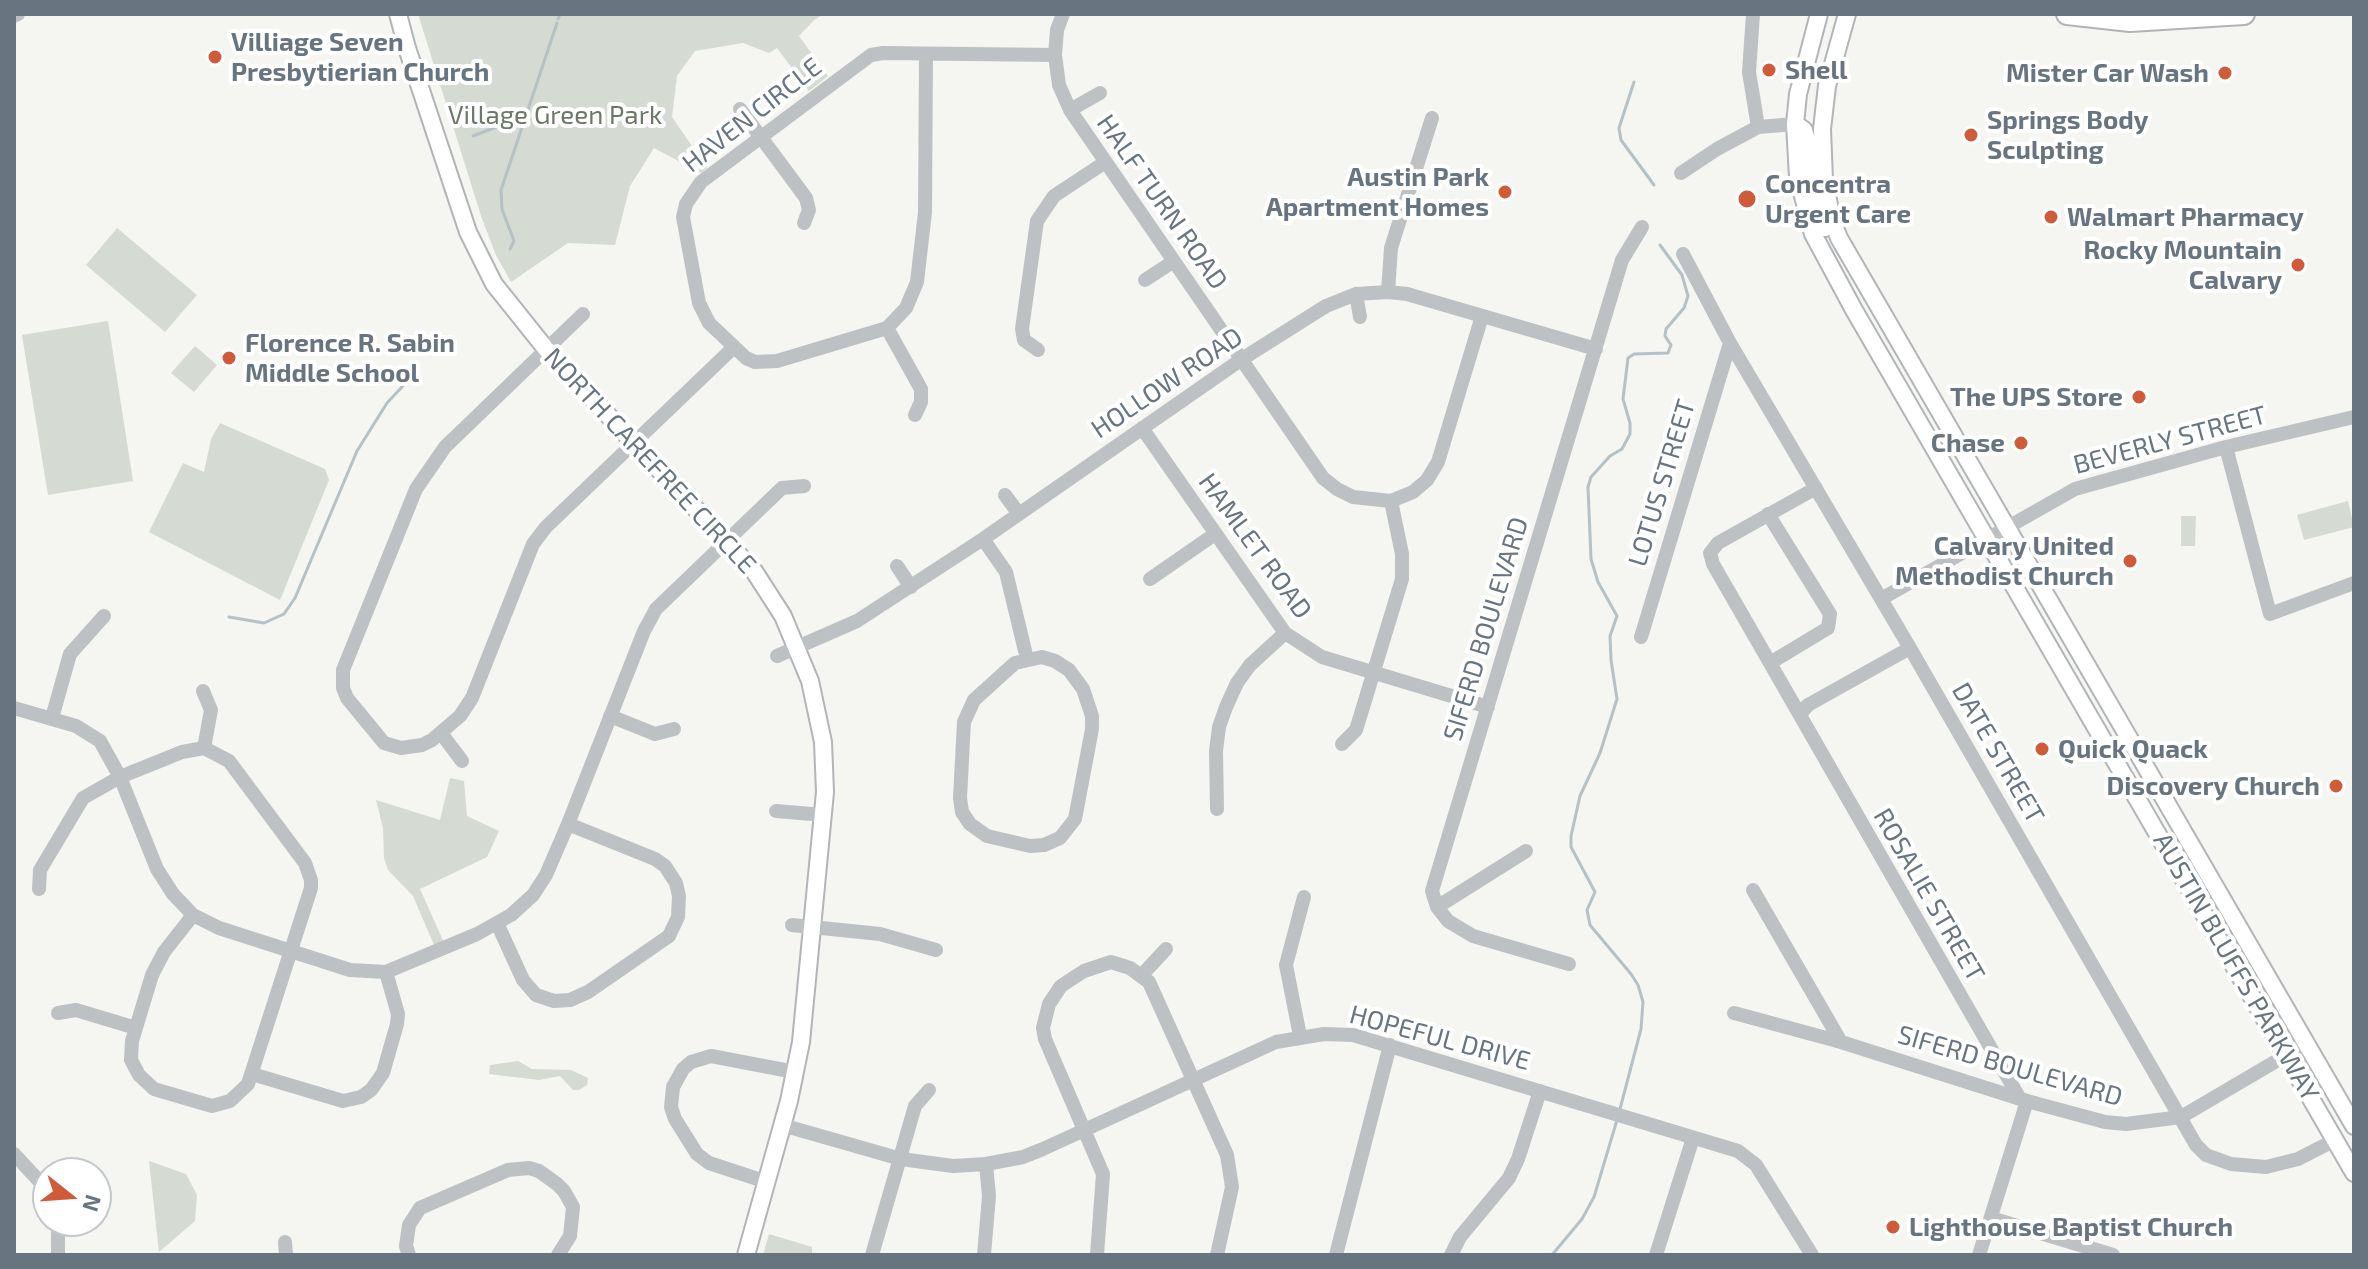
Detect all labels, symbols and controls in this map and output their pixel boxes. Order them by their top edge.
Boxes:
place label: Villiage Seven Presbytierian Church [231,26,489,88]
marker: Villiage Seven Presbytierian Church [206,48,224,66]
street label: HAVEN CIRCLE [676,51,828,179]
place label: Shell [1785,54,1848,86]
place label: Mister Car Wash [2006,57,2209,89]
marker: Shell [1760,61,1778,79]
marker: Mister Car Wash [2216,64,2234,82]
park label: Village Green Park [448,99,662,131]
place label: Springs Body Sculpting [1987,104,2148,166]
street label: HALF TURN ROAD [1090,109,1234,295]
marker: Springs Body Sculpting [1962,126,1980,144]
place label: Austin Park Apartment Homes [1266,161,1489,222]
place label: Concentra Urgent Care [1765,168,1911,230]
marker: Austin Park Apartment Homes [1496,183,1514,201]
marker: Concentra Urgent Care [1736,188,1758,210]
place label: Walmart Pharmacy [2067,201,2304,233]
marker: Walmart Pharmacy [2042,208,2060,226]
place label: Rocky Mountain Calvary [2083,234,2282,296]
marker: Rocky Mountain Calvary [2289,256,2307,274]
street label: HOLLOW ROAD [1085,321,1249,445]
place label: Florence R. Sabin Middle School [245,327,455,388]
street label: NORTH CAREFREE CIRCLE [537,342,763,580]
marker: Florence R. Sabin Middle School [220,349,238,367]
place label: The UPS Store [1950,381,2123,413]
marker: The UPS Store [2130,388,2148,406]
street label: LOTUS STREET [1622,396,1702,570]
street label: BEVERLY STREET [2070,399,2270,481]
place label: Chase [1931,427,2005,459]
marker: Chase [2012,434,2030,452]
street label: HAMLET ROAD [1192,467,1318,625]
street label: SIFERD BOULEVARD [1437,513,1535,745]
place label: Calvary United Methodist Church [1895,530,2114,592]
marker: Calvary United Methodist Church [2121,552,2139,570]
street label: DATE STREET [1945,677,2051,829]
place label: Quick Quack [2058,733,2208,765]
marker: Quick Quack [2033,740,2051,758]
place label: Discovery Church [2106,770,2320,802]
marker: Discovery Church [2327,777,2345,795]
street label: ROSALIE STREET [1867,803,1991,987]
street label: AUSTIN BLUFFS PARKWAY [2146,827,2326,1107]
street label: HOPEFUL DRIVE [1346,999,1534,1077]
street label: SIFERD BOULEVARD [1894,1019,2126,1113]
north arrow [32,1157,112,1237]
text: N [78,1192,108,1215]
place label: Lighthouse Baptist Church [1909,1211,2233,1243]
marker: Lighthouse Baptist Church [1884,1218,1902,1236]

